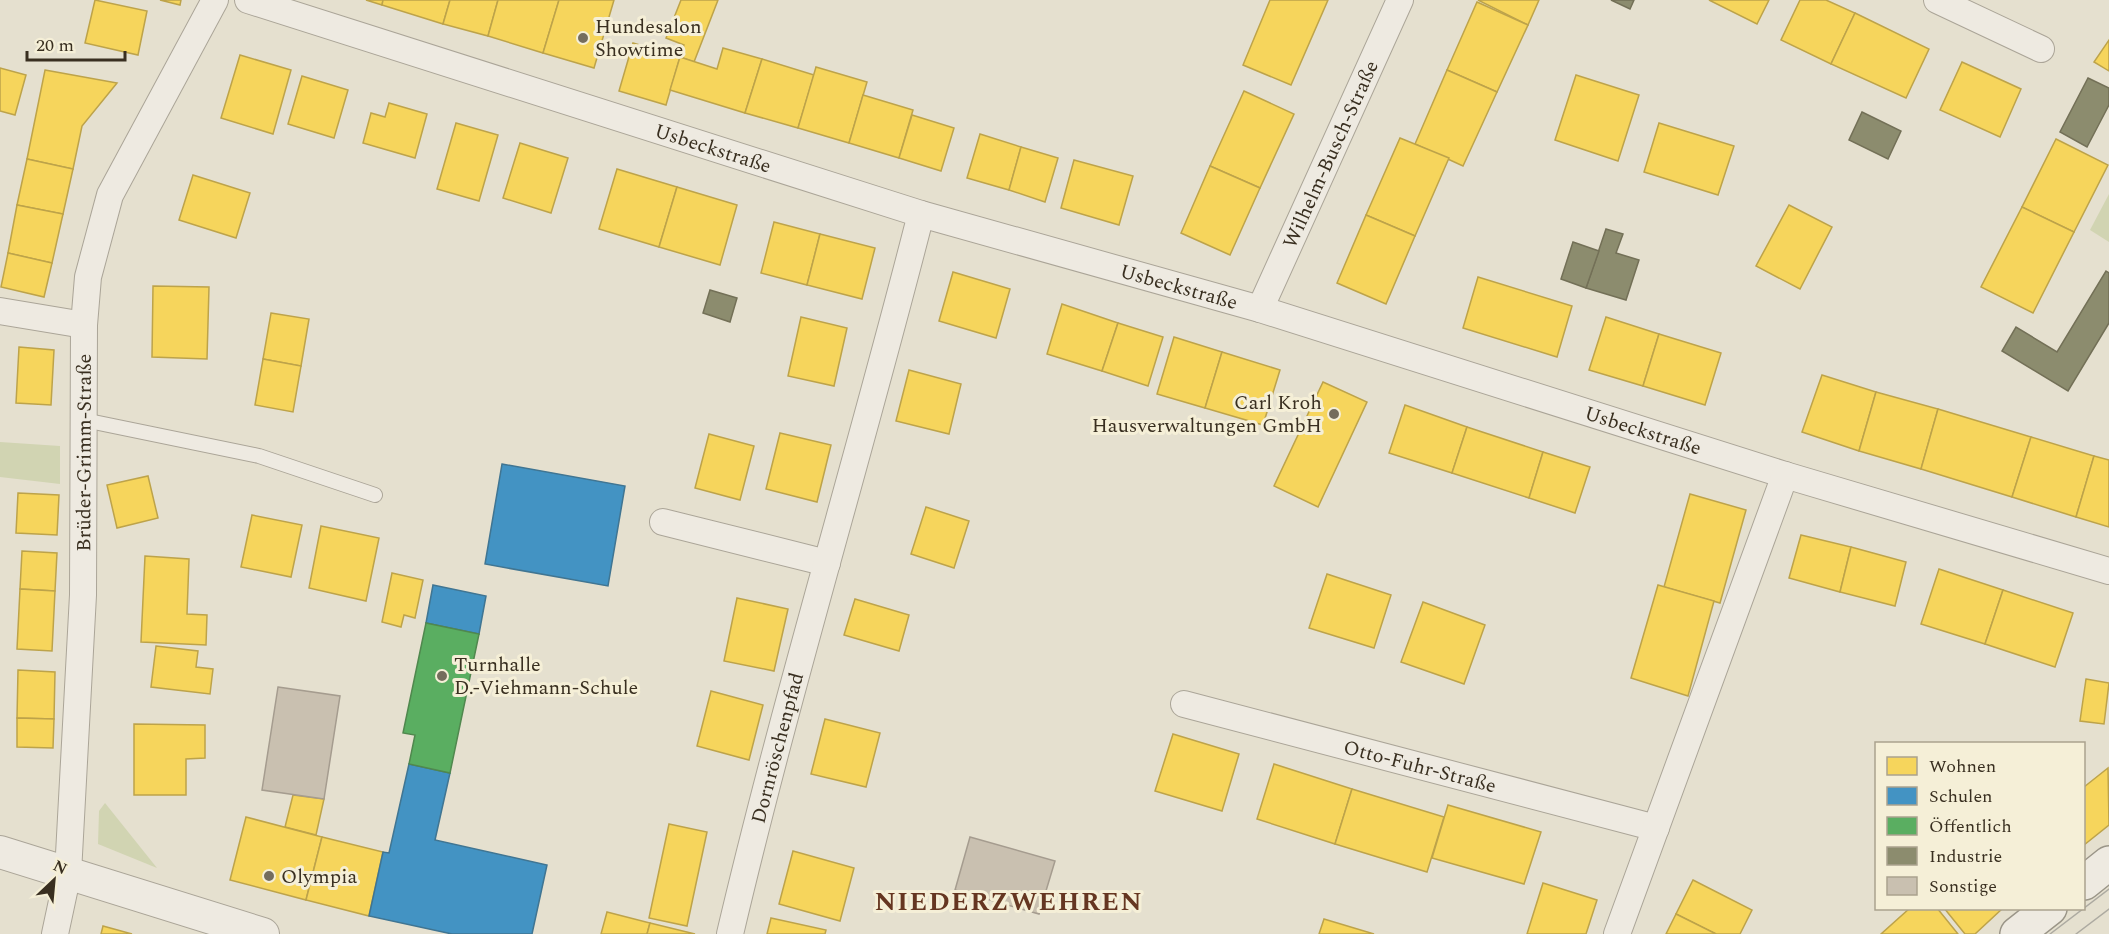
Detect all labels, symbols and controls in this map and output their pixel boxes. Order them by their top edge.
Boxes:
place label: Hundesalon Showtime [595,12,702,65]
scale bar [27,24,124,62]
marker: Hundesalon Showtime [576,31,590,45]
text: 20 m [36,32,74,59]
street label: Wilhelm-Busch-Straße [1276,56,1387,253]
street label: Usbeckstraße [651,116,775,181]
street label: Usbeckstraße [1116,256,1241,318]
street label: Brüder-Grimm-Straße [69,354,100,552]
place label: Carl Kroh Hausverwaltungen GmbH [1092,388,1322,441]
street label: Usbeckstraße [1581,399,1705,464]
marker: Carl Kroh Hausverwaltungen GmbH [1327,407,1341,421]
place label: Turnhalle D.-Viehmann-Schule [454,650,638,703]
marker: Turnhalle D.-Viehmann-Schule [435,669,449,683]
street label: Dornröschenpfad [744,669,812,827]
street label: Otto-Fuhr-Straße [1340,733,1499,801]
legend [1875,742,2085,910]
text: Wohnen [1929,753,1996,780]
text: Schulen [1929,783,1993,810]
text: Öffentlich [1929,813,2012,840]
text: Industrie [1929,843,2002,870]
north arrow [24,850,84,910]
text: N [49,854,71,881]
place label: Olympia [281,862,357,892]
marker: Olympia [262,869,276,883]
text: Sonstige [1929,873,1997,900]
district label: NIEDERZWEHREN [875,882,1143,922]

